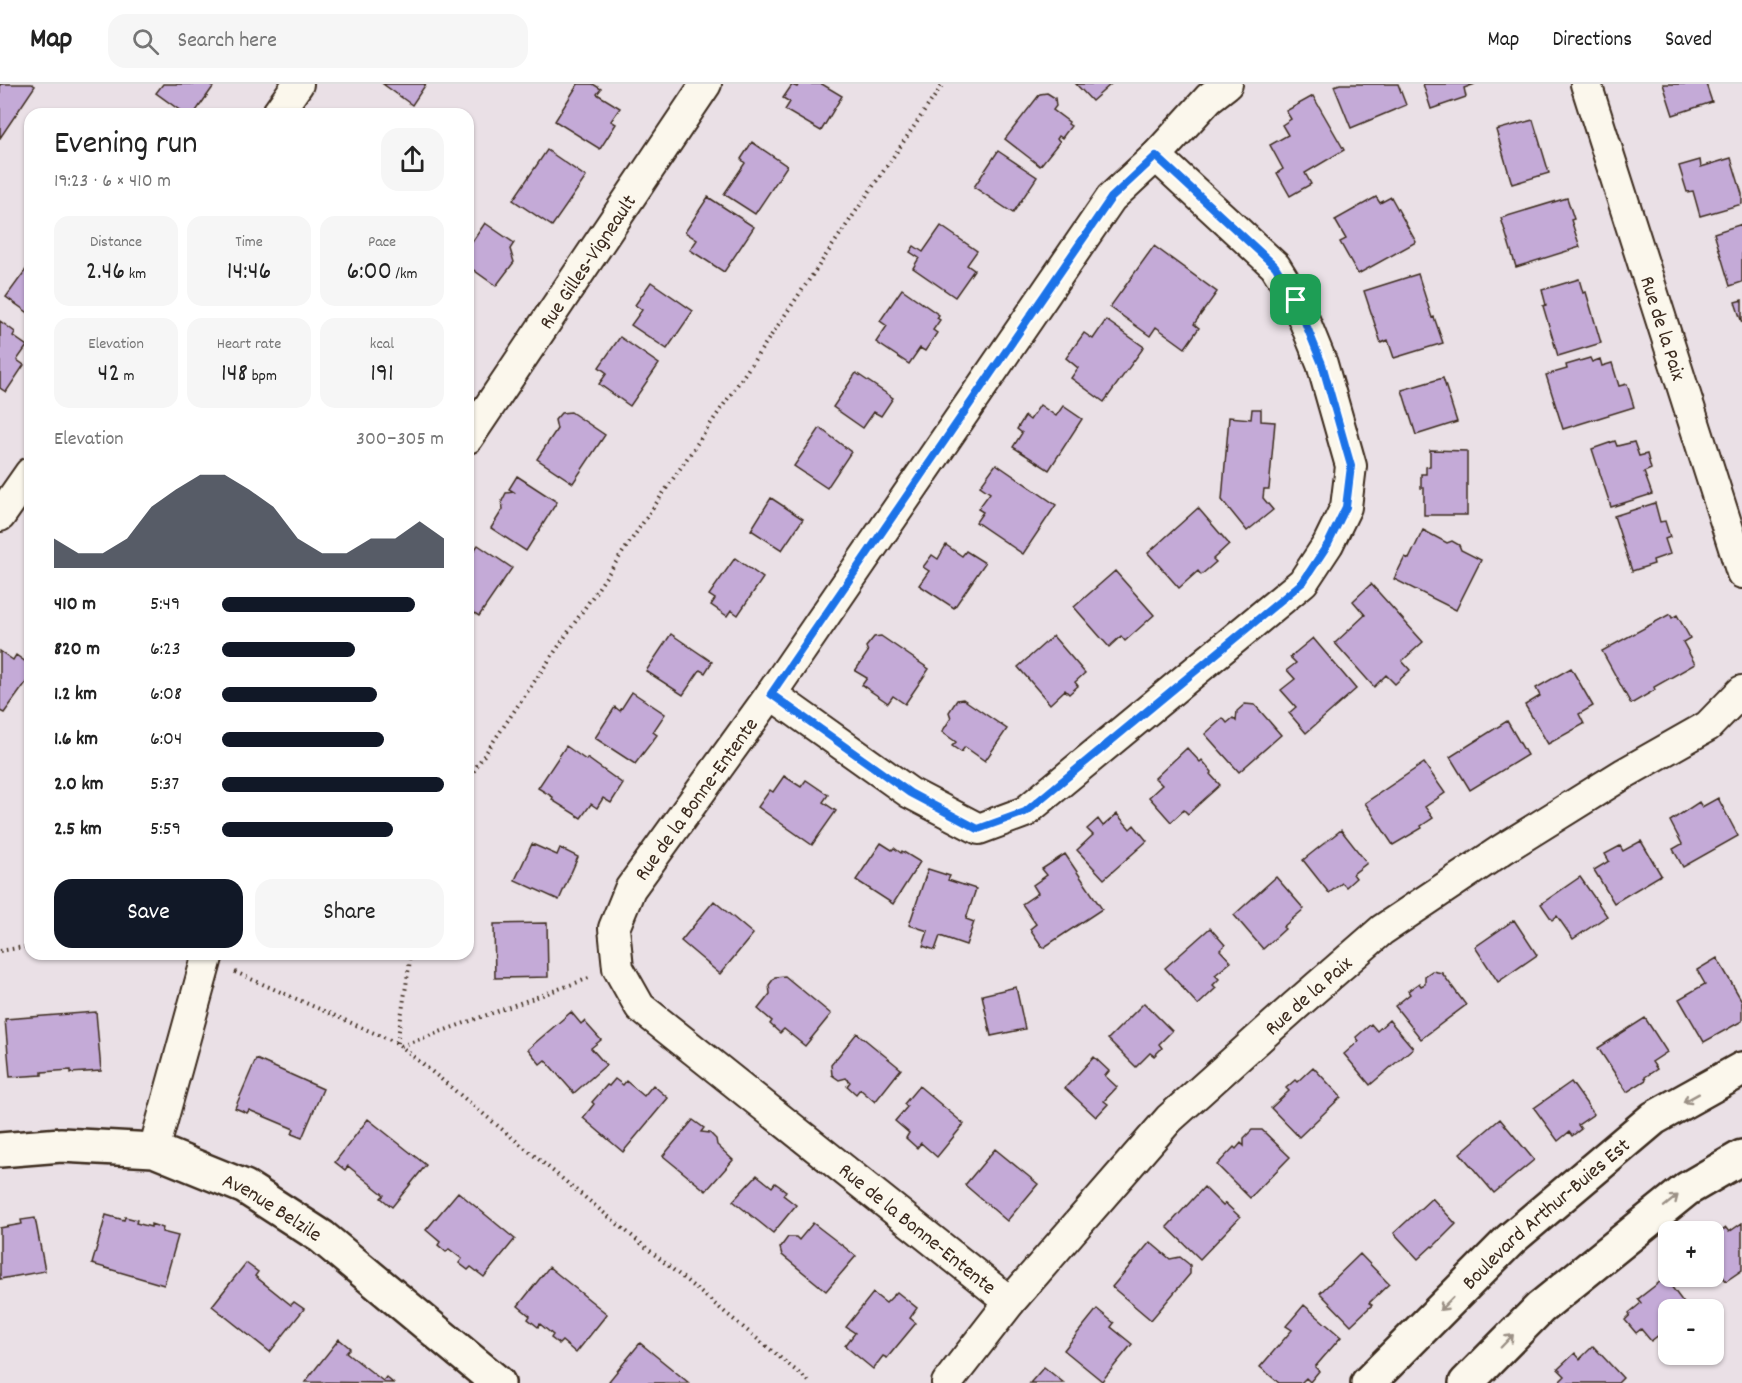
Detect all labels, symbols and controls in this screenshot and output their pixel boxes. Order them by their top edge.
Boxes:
search box [108,14,528,68]
text: Map [30,21,72,61]
icon: search [129,25,162,58]
text: Search here [177,26,277,57]
text: Map [1488,26,1519,56]
text: Directions [1552,26,1632,56]
text: Saved [1665,26,1712,56]
text: Evening run [54,122,198,169]
button: share [381,128,444,191]
text: 19:23 · 6 × 410 m [54,168,171,196]
street label: Rue Gilles-Vigneault [533,189,646,336]
text: Distance [90,231,142,254]
text: Time [235,231,263,254]
text: Pace [368,231,396,254]
text: 2.46 [86,254,125,291]
text: 14:46 [227,254,271,291]
text: 6:00 [346,254,392,291]
text: km [125,263,146,286]
text: /km [392,263,418,286]
street label: Rue de la Paix [1630,273,1692,385]
pin [1270,274,1321,325]
icon: arrive [1279,283,1312,316]
text: Elevation [88,333,144,356]
text: Heart rate [217,333,281,356]
text: kcal [370,333,394,356]
text: 42 [98,356,120,393]
text: 148 [221,356,248,393]
text: 191 [370,356,394,393]
text: m [120,365,134,388]
text: bpm [248,365,277,388]
text: Elevation [54,426,124,454]
text: 300–305 m [356,426,444,454]
text: 410 m [54,591,96,619]
text: 5:49 [150,591,180,619]
text: 820 m [54,636,100,664]
text: 6:23 [150,636,181,664]
text: 1.2 km [54,681,97,709]
text: 6:08 [150,681,182,709]
street label: Rue de la Bonne-Entente [629,712,767,888]
text: 1.6 km [54,726,98,754]
text: 6:04 [150,726,182,754]
text: 2.0 km [54,771,103,799]
text: 5:37 [150,771,179,799]
text: 2.5 km [54,816,102,844]
text: 5:59 [150,816,181,844]
button: Save [54,879,243,948]
button: Share [255,879,444,948]
street label: Rue de la Paix [1259,950,1360,1044]
one-way arrow [1683,1092,1700,1104]
street label: Boulevard Arthur-Buies Est [1457,1132,1638,1298]
street label: Rue de la Bonne-Entente [831,1157,1001,1303]
street label: Avenue Belzile [217,1167,327,1251]
one-way arrow [1663,1195,1679,1208]
map controls [1658,1221,1724,1365]
button: + [1658,1221,1724,1287]
one-way arrow [1439,1296,1454,1311]
button: − [1658,1299,1724,1365]
one-way arrow [1500,1334,1514,1349]

